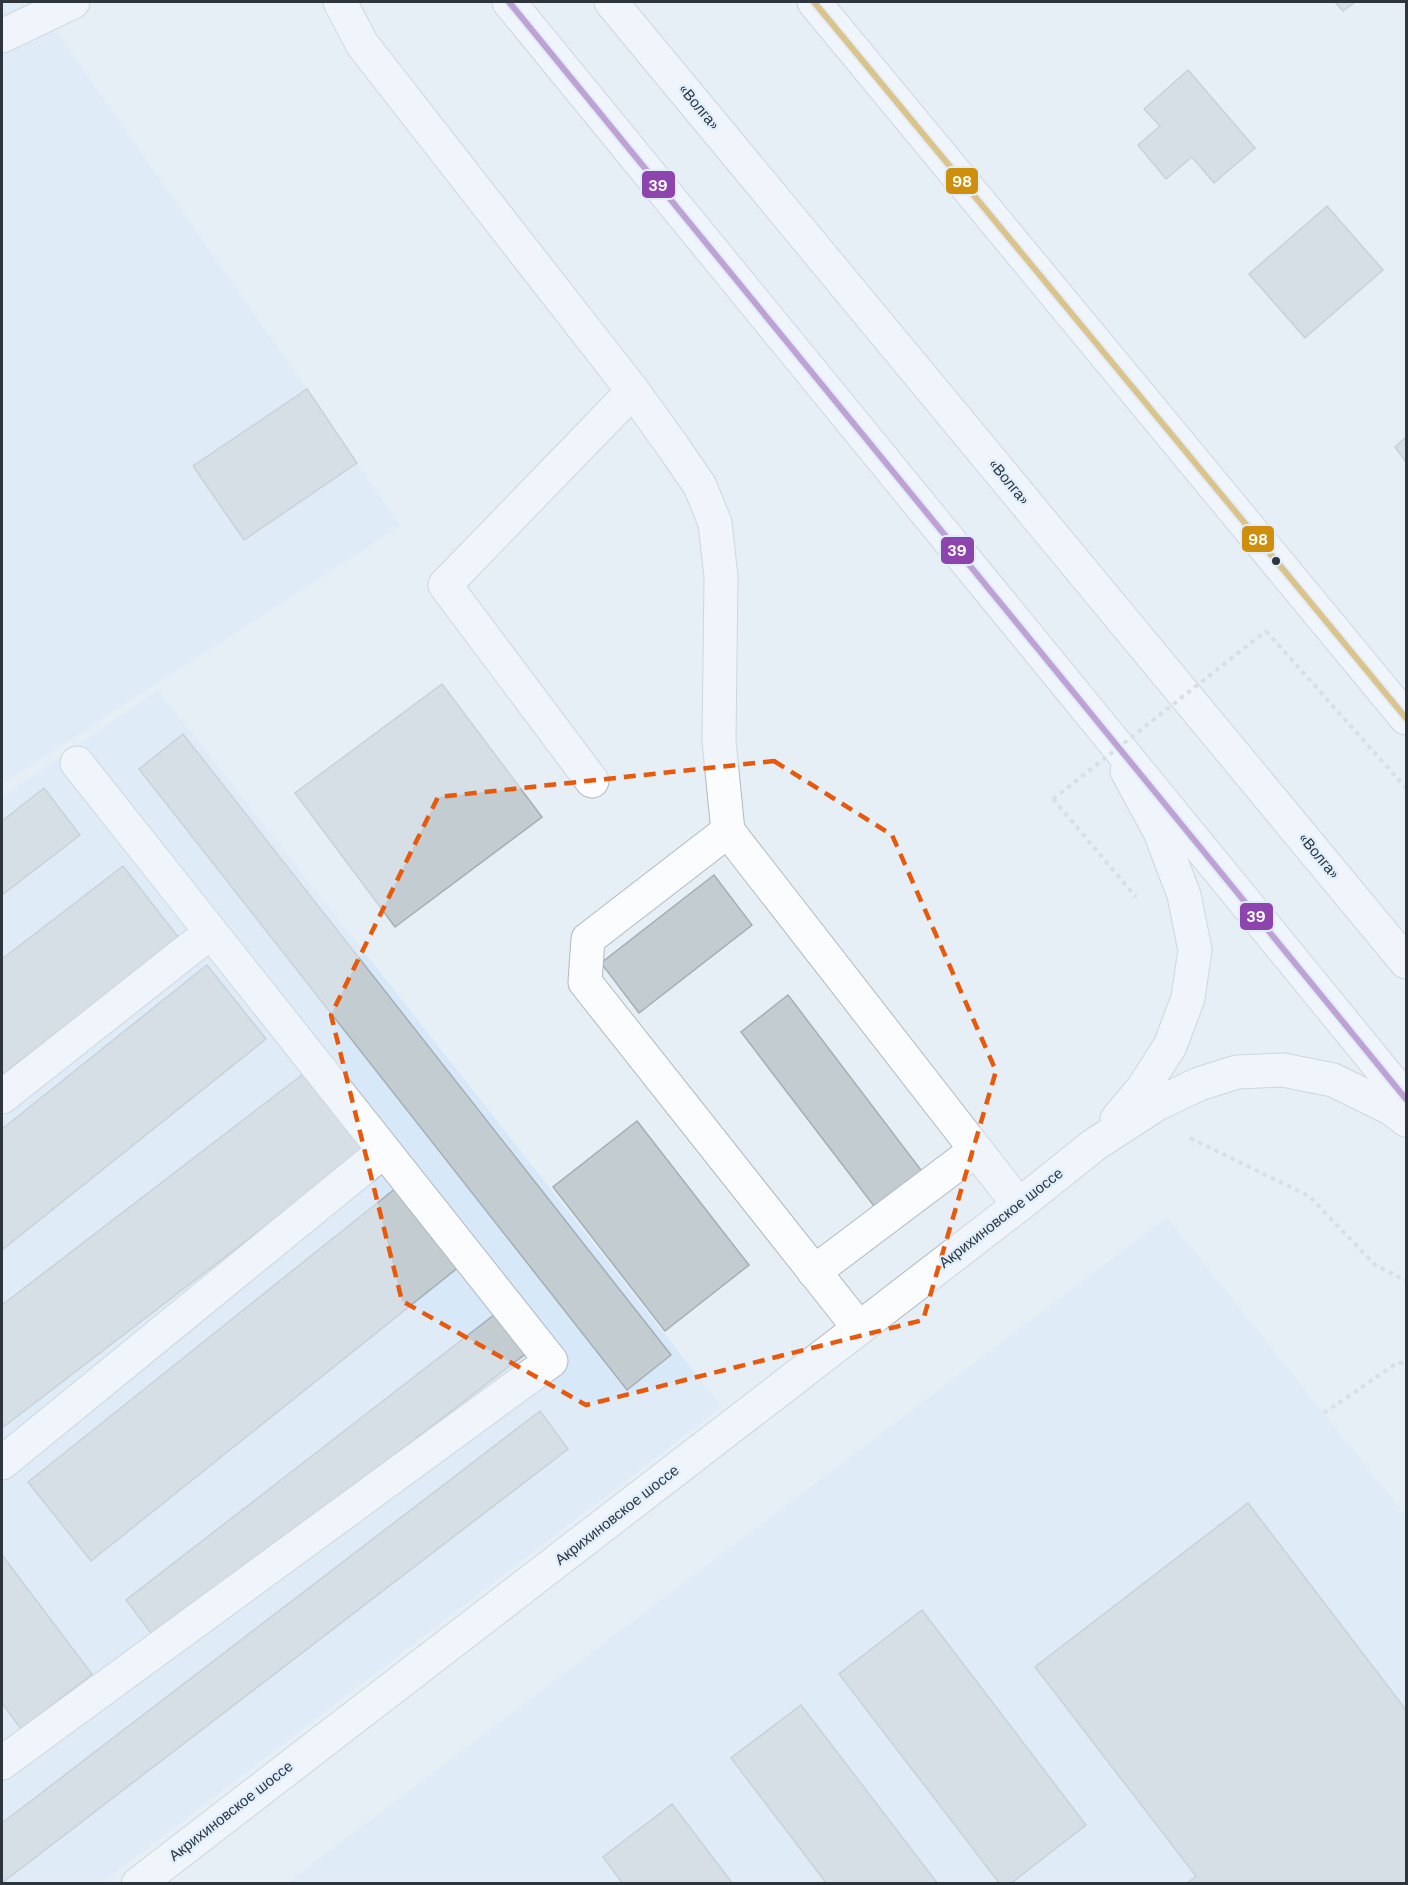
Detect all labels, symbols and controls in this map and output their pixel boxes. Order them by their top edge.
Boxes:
street label: «Волга» [674,80,724,134]
line badge: 98 [945,167,979,195]
line badge: 39 [641,170,676,199]
text: 98 [952,171,972,192]
text: 39 [648,175,668,196]
street label: «Волга» [984,455,1034,509]
line badge: 98 [1241,525,1275,553]
text: 98 [1248,529,1268,550]
line badge: 39 [940,536,975,565]
text: 39 [947,540,967,561]
unlabelled marker [1270,555,1282,567]
street label: «Волга» [1294,829,1344,883]
line badge: 39 [1239,902,1274,931]
text: 39 [1246,906,1266,927]
street label: Акрихиновское шоссе [935,1163,1067,1273]
street label: Акрихиновское шоссе [551,1460,683,1570]
street label: Акрихиновское шоссе [165,1756,297,1866]

